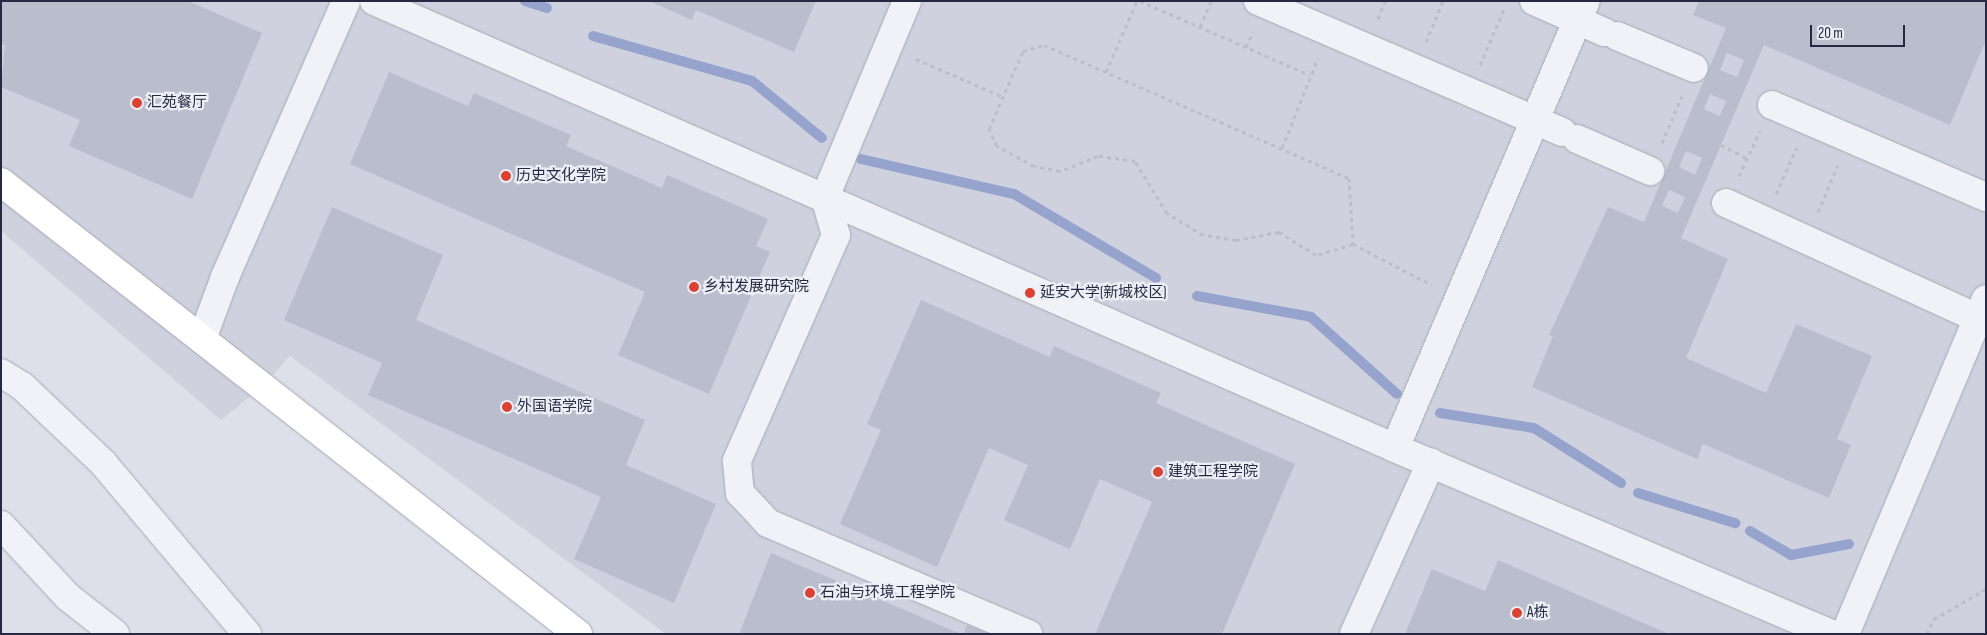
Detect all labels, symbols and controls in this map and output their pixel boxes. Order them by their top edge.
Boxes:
scale bar [1812,15,1907,47]
text: 20 m [1818,24,1843,43]
place label: 汇苑餐厅 [147,94,207,112]
marker: 汇苑餐厅 [131,97,143,109]
place label: 历史文化学院 [516,167,606,185]
marker: 历史文化学院 [500,170,512,182]
place label: 乡村发展研究院 [704,278,809,296]
marker: 乡村发展研究院 [688,281,700,293]
place label: 延安大学(新城校区) [1040,284,1166,302]
marker: 延安大学(新城校区) [1024,287,1036,299]
place label: 外国语学院 [517,398,592,416]
marker: 外国语学院 [501,401,513,413]
place label: 建筑工程学院 [1168,463,1258,481]
marker: 建筑工程学院 [1152,466,1164,478]
place label: 石油与环境工程学院 [820,584,955,602]
marker: 石油与环境工程学院 [804,587,816,599]
place label: A栋 [1527,604,1548,622]
marker: A栋 [1511,607,1523,619]

